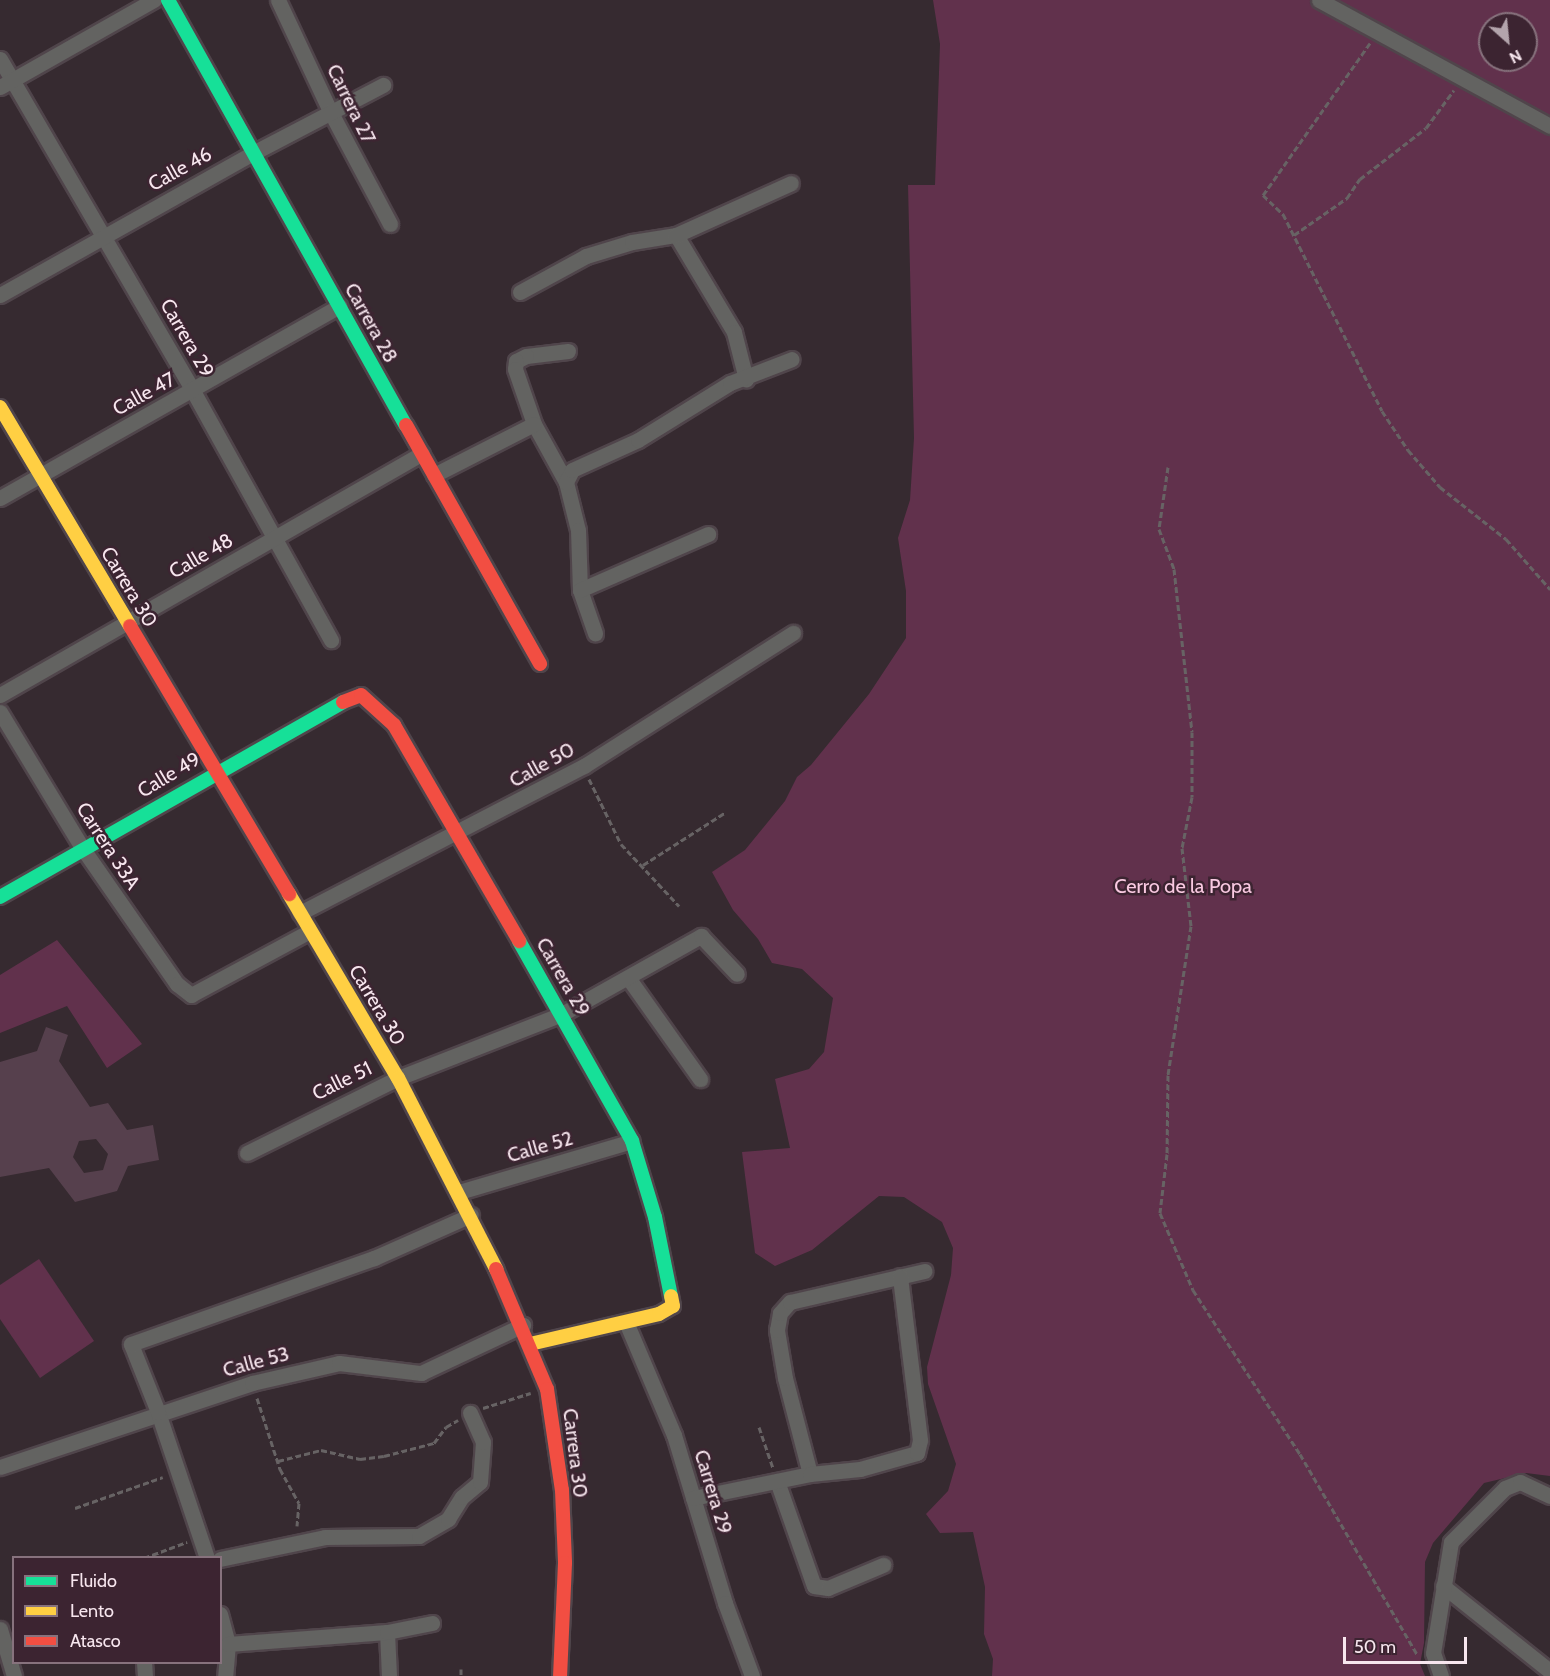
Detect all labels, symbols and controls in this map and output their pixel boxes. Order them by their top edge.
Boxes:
north arrow [1478,12,1538,72]
text: N [1506,46,1525,68]
street label: Carrera 27 [322,60,380,148]
street label: Calle 46 [144,142,216,196]
street label: Carrera 28 [339,279,403,367]
street label: Carrera 29 [155,294,219,382]
street label: Calle 47 [109,367,179,421]
street label: Calle 48 [165,528,237,584]
street label: Carrera 30 [96,542,162,632]
street label: Calle 50 [505,737,579,793]
street label: Calle 49 [133,747,205,803]
street label: Carrera 33A [71,798,145,894]
park label: Cerro de la Popa [1114,874,1252,898]
street label: Carrera 29 [531,933,595,1021]
street label: Carrera 30 [344,960,410,1050]
street label: Calle 51 [308,1056,376,1106]
street label: Calle 52 [504,1126,576,1168]
street label: Calle 53 [220,1342,292,1382]
street label: Carrera 30 [558,1407,592,1499]
street label: Carrera 29 [689,1447,737,1537]
legend [12,1556,222,1664]
text: Fluido [70,1570,117,1592]
text: Lento [70,1600,114,1622]
scale bar [1346,1625,1470,1663]
text: Atasco [70,1630,121,1652]
text: 50 m [1354,1636,1396,1658]

